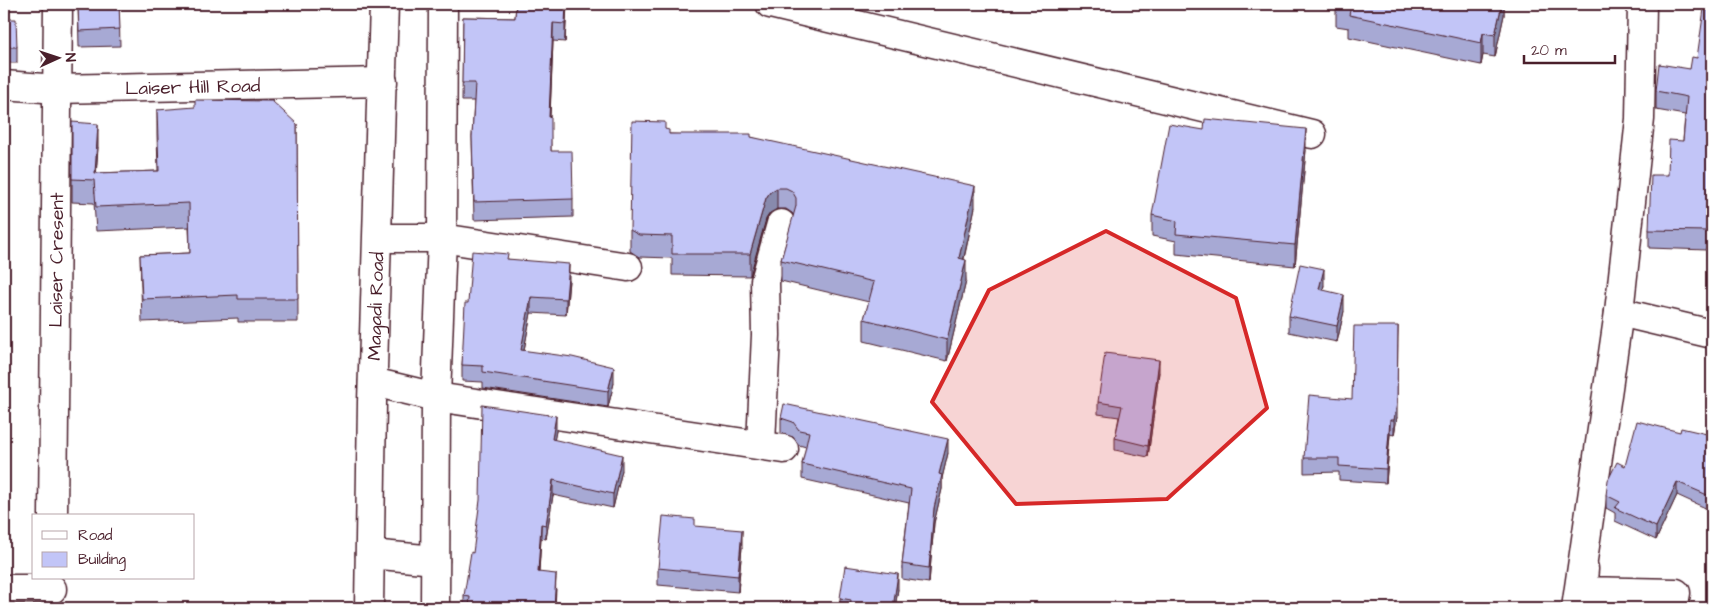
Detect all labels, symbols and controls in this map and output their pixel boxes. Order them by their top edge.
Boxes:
north arrow [32,32,82,82]
scale bar [1524,32,1615,64]
text: 20 m [1531,40,1567,61]
text: N [60,52,80,62]
street label: Laiser Hill Road [125,73,261,103]
street label: Laiser Cresent [43,192,71,328]
street label: Magadi Road [361,251,392,361]
legend [32,514,195,580]
text: Road [78,525,113,546]
text: Building [78,549,126,571]

